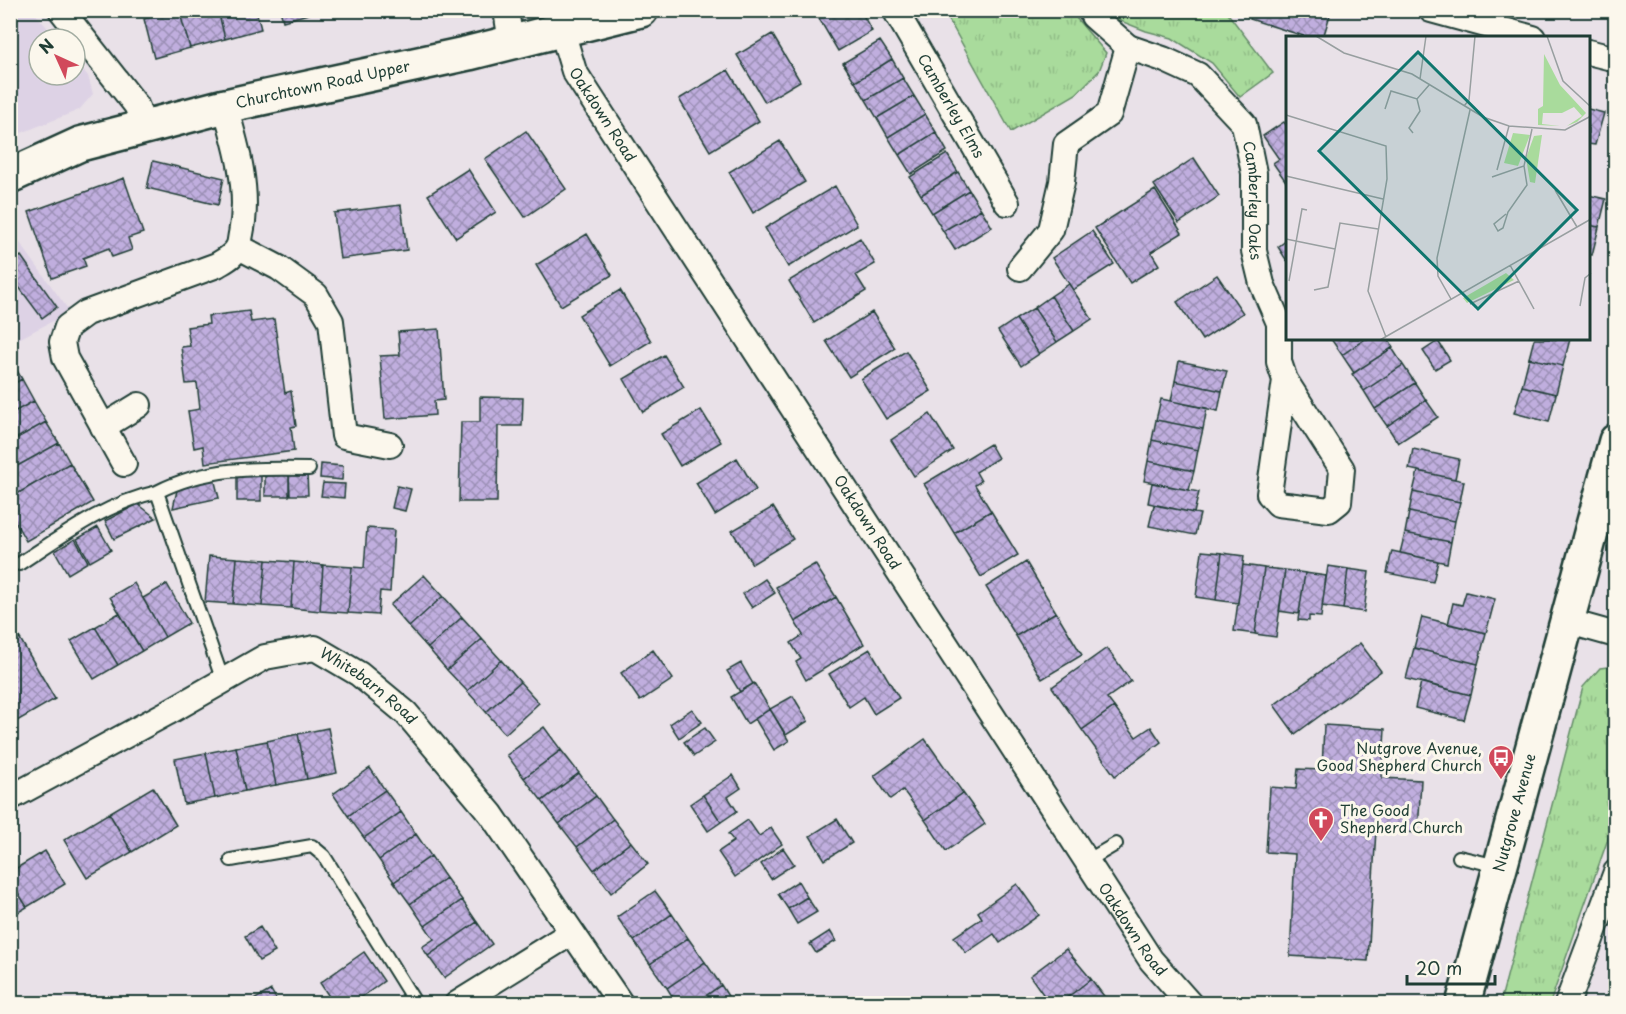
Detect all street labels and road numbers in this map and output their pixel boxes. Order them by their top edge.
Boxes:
street label: Camberley Elms [913,49,991,162]
street label: Churchtown Road Upper [233,53,412,113]
street label: Oakdown Road [564,62,643,166]
street label: Camberley Oaks [1238,139,1269,262]
street label: Oakdown Road [829,470,908,574]
street label: Whitebarn Road [316,641,424,729]
street label: Nutgrove Avenue [1486,751,1541,874]
street label: Oakdown Road [1094,877,1173,981]

